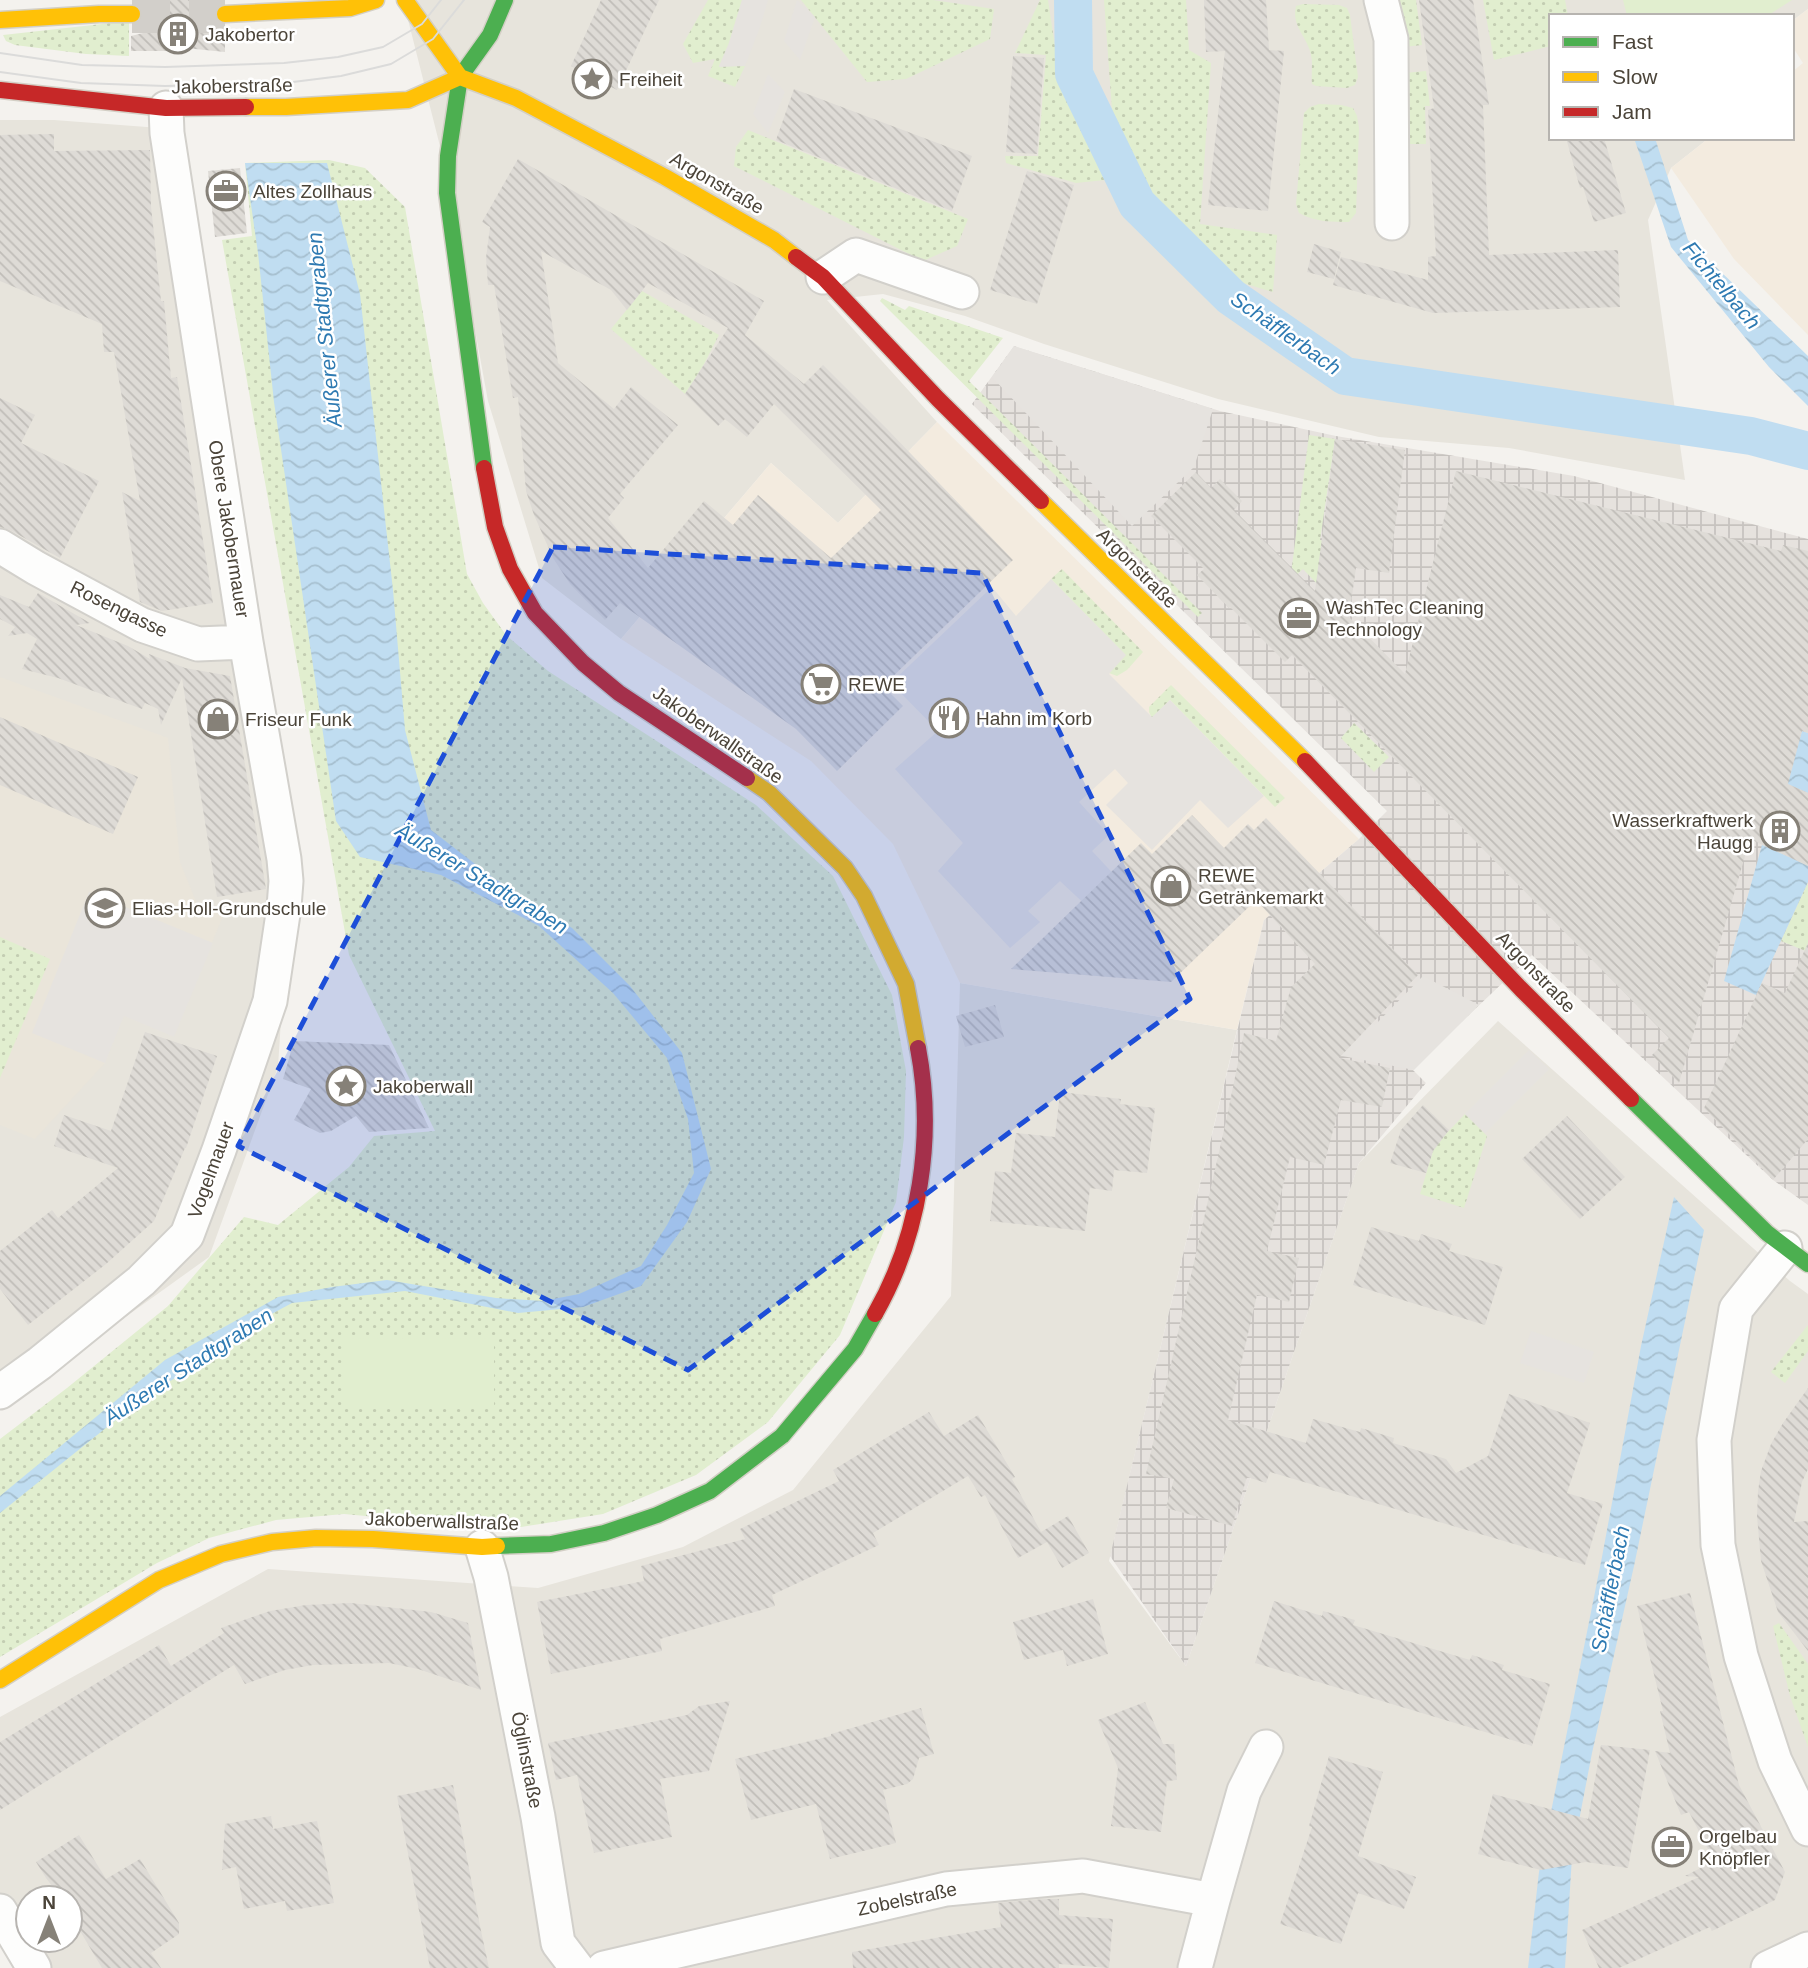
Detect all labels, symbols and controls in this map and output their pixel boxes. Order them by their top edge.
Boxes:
building icon: Jakobertor [157,13,199,55]
legend [1549,14,1794,140]
place label: Jakobertor [205,24,295,45]
text: Fast [1612,30,1653,53]
place icon: Freiheit [571,58,613,100]
text: Slow [1612,65,1658,88]
place label: Freiheit [619,69,683,90]
street label: Jakoberstraße [171,74,293,98]
text: Jam [1612,100,1652,123]
street label: Argonstraße [666,148,768,218]
office icon: Altes Zollhaus [205,170,247,212]
place label: Altes Zollhaus [253,181,372,202]
water label: Äußerer Stadtgraben [302,231,346,430]
water label: Fichtelbach [1679,236,1765,334]
water label: Schäfflerbach [1227,287,1345,379]
street label: Obere Jakobermauer [205,439,254,620]
street label: Argonstraße [1093,524,1181,612]
street label: Rosengasse [67,576,171,642]
office icon: WashTec Cleaning Technology [1278,597,1320,639]
place label: WashTec Cleaning Technology [1326,597,1484,640]
supermarket icon: REWE [800,663,842,705]
place label: REWE [848,674,905,695]
street label: Jakoberwallstraße [649,682,787,788]
restaurant icon: Hahn im Korb [928,697,970,739]
shop icon: Friseur Funk [197,698,239,740]
place label: Hahn im Korb [976,708,1092,729]
place label: Friseur Funk [245,709,352,730]
place label: Wasserkraftwerk Haugg [1612,810,1753,853]
building icon: Wasserkraftwerk Haugg [1759,810,1801,852]
water label: Äußerer Stadtgraben [391,817,572,938]
shop icon: REWE Getränkemarkt [1150,865,1192,907]
place label: REWE Getränkemarkt [1198,865,1324,908]
school or university icon: Elias-Holl-Grundschule [84,887,126,929]
place label: Elias-Holl-Grundschule [132,898,326,919]
street label: Argonstraße [1492,927,1580,1017]
place icon: Jakoberwall [325,1065,367,1107]
place label: Jakoberwall [373,1076,473,1097]
street label: Vogelmauer [184,1118,238,1221]
water label: Äußerer Stadtgraben [99,1303,277,1430]
street label: Jakoberwallstraße [365,1508,519,1534]
water label: Schäfflerbach [1586,1524,1634,1654]
street label: Öglinstraße [507,1710,547,1810]
office icon: Orgelbau Knöpfler [1651,1826,1693,1868]
place label: Orgelbau Knöpfler [1699,1826,1777,1869]
street label: Zobelstraße [855,1878,959,1920]
north arrow [14,1884,84,1954]
text: N [42,1892,56,1913]

